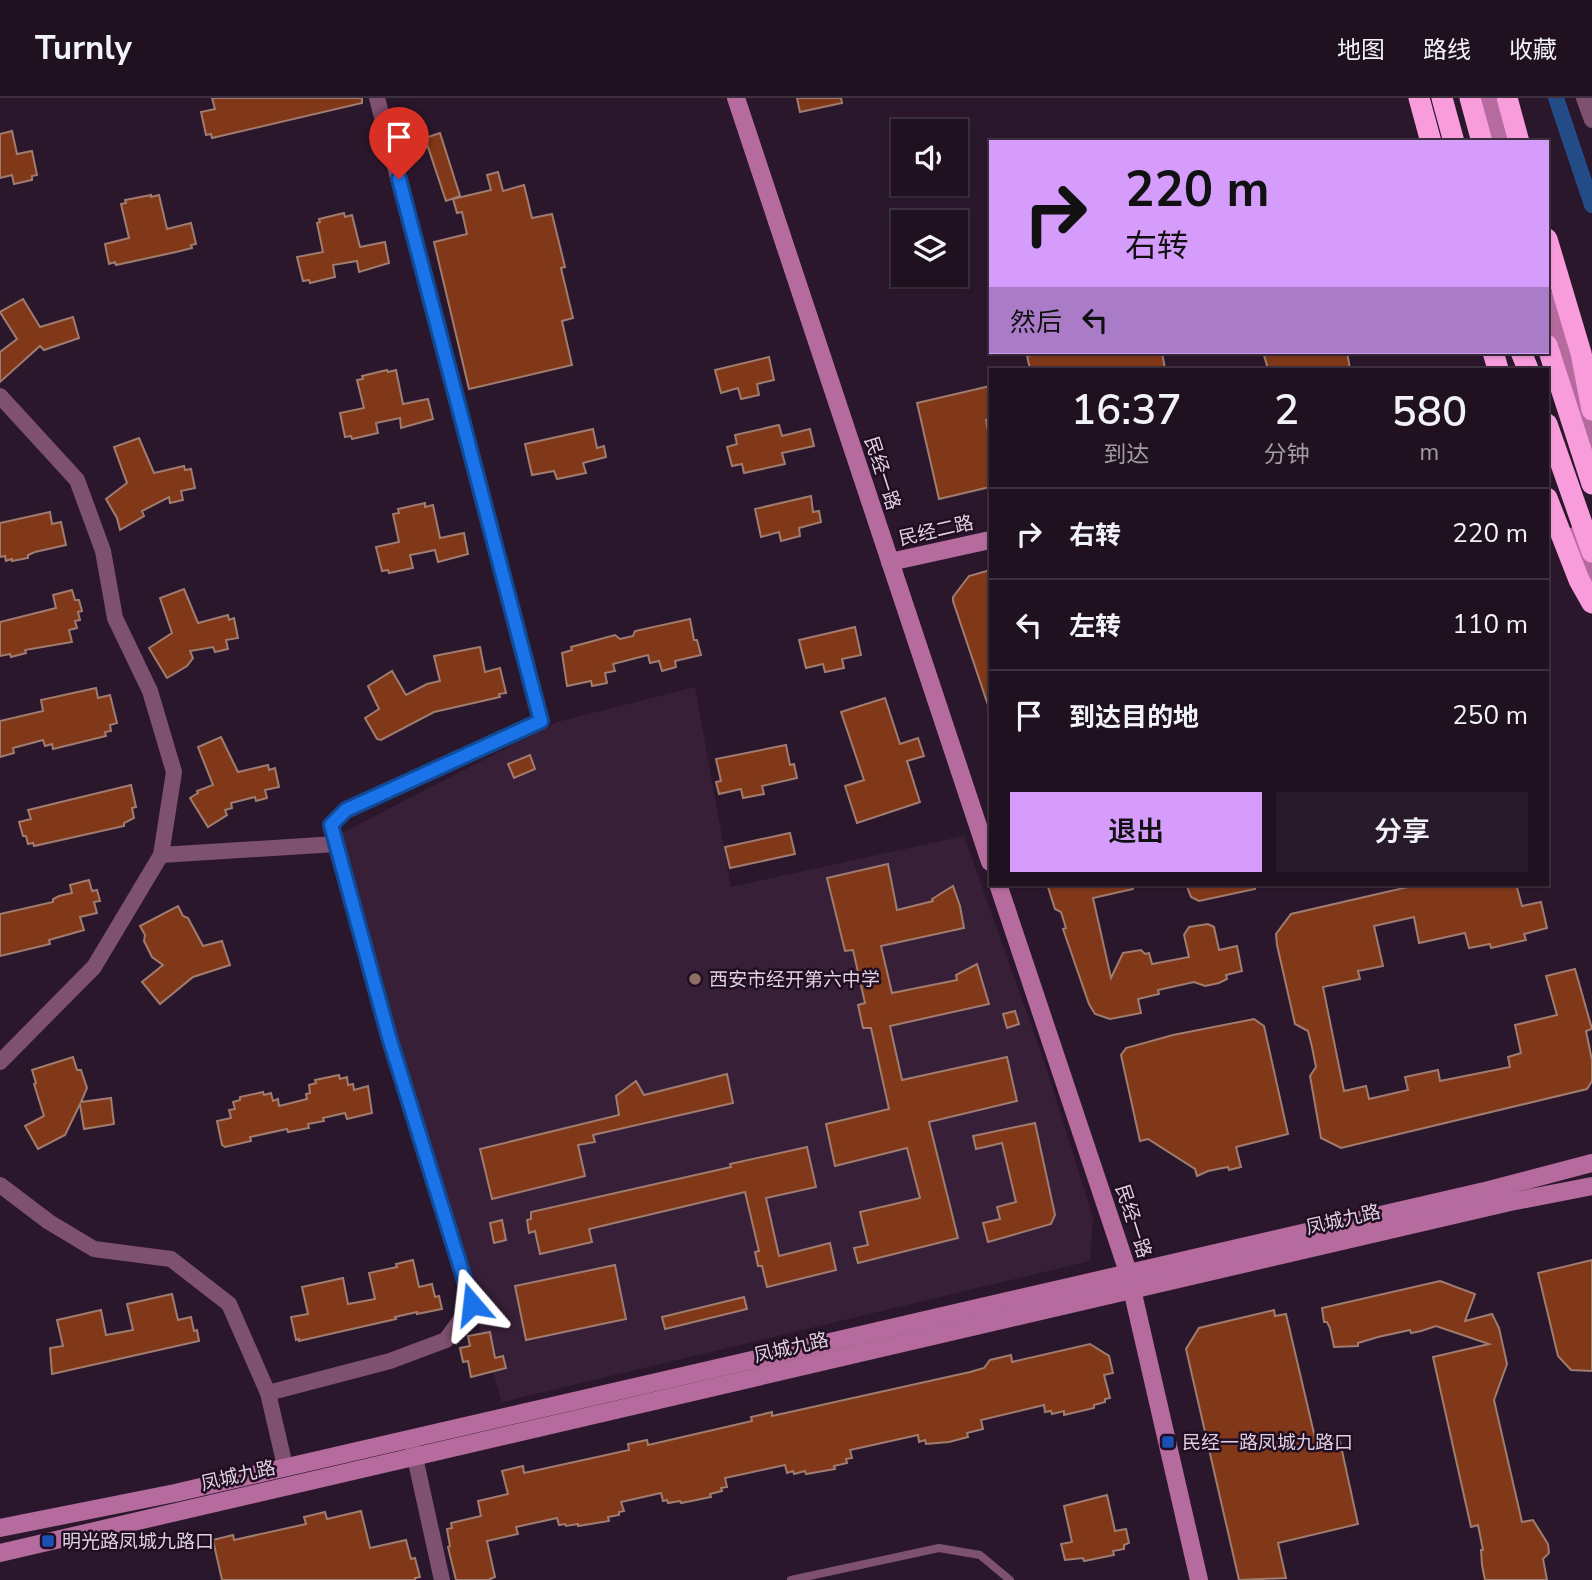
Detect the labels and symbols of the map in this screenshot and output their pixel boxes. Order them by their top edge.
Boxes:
pin [369,107,429,179]
street label: 民经一路 [858,433,906,513]
street label: 民经二路 [896,510,976,552]
place label: 西安市经开第六中学 [709,967,880,993]
marker: 西安市经开第六中学 [687,971,703,987]
street label: 民经一路 [1109,1181,1157,1261]
street label: 凤城九路 [1303,1199,1383,1241]
position arrow [435,1267,509,1341]
street label: 凤城九路 [751,1327,831,1369]
place label: 民经一路凤城九路口 [1182,1430,1353,1456]
marker: 民经一路凤城九路口 [1160,1434,1176,1450]
street label: 凤城九路 [198,1455,278,1497]
place label: 明光路凤城九路口 [62,1529,214,1555]
marker: 明光路凤城九路口 [40,1533,56,1549]

